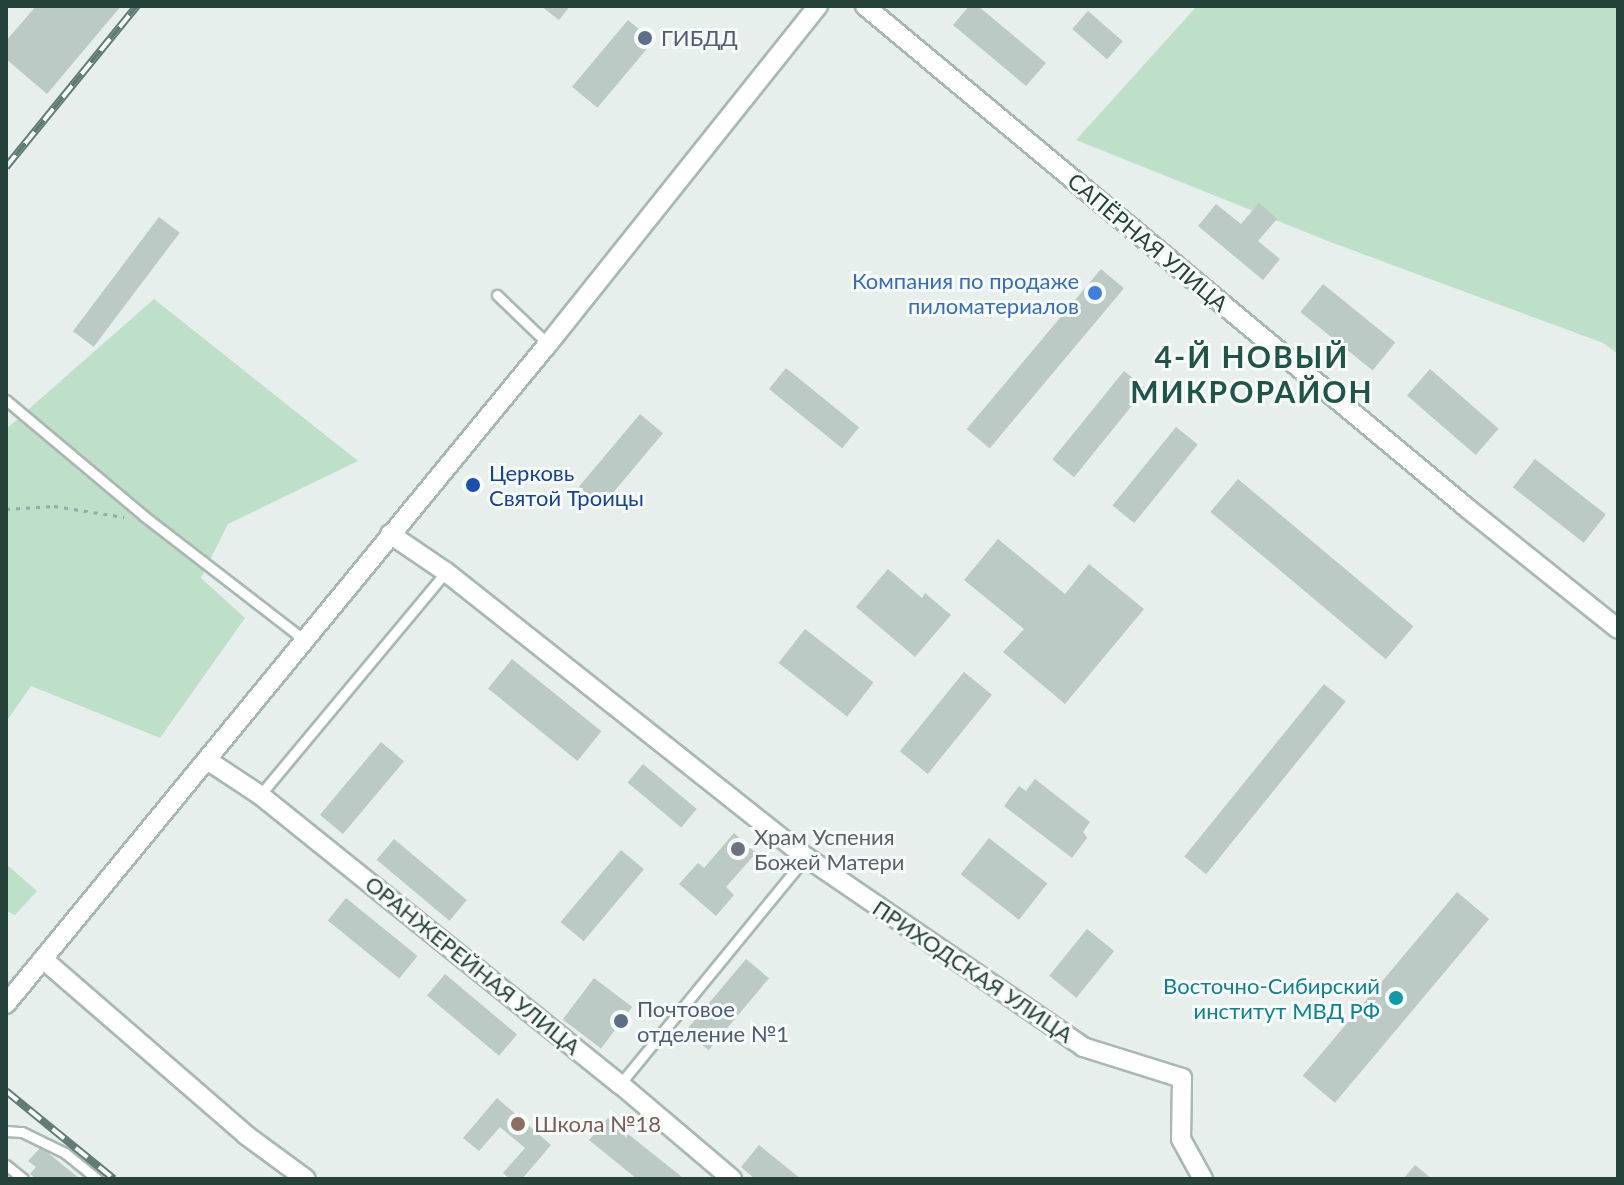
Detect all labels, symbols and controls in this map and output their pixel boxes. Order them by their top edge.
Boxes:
place label: ГИБДД [661,25,738,51]
marker: ГИБДД [636,29,654,47]
street label: САПЁРНАЯ УЛИЦА [1063,167,1233,317]
place label: Компания по продаже пиломатериалов [852,267,1079,318]
marker: Компания по продаже пиломатериалов [1086,284,1104,302]
district label: 4-Й НОВЫЙ МИКРОРАЙОН [1130,338,1374,408]
place label: Церковь Святой Троицы [489,459,644,510]
marker: Церковь Святой Троицы [464,476,482,494]
place label: Храм Успения Божей Матери [754,823,904,874]
marker: Храм Успения Божей Матери [729,840,747,858]
street label: ОРАНЖЕРЕЙНАЯ УЛИЦА [360,870,586,1060]
street label: ПРИХОДСКАЯ УЛИЦА [868,894,1078,1048]
place label: Восточно-Сибирский институт МВД РФ [1163,972,1380,1024]
marker: Восточно-Сибирский институт МВД РФ [1387,989,1405,1007]
place label: Почтовое отделение №1 [637,995,789,1046]
marker: Почтовое отделение №1 [612,1012,630,1030]
place label: Школа №18 [534,1111,661,1137]
marker: Школа №18 [509,1115,527,1133]

